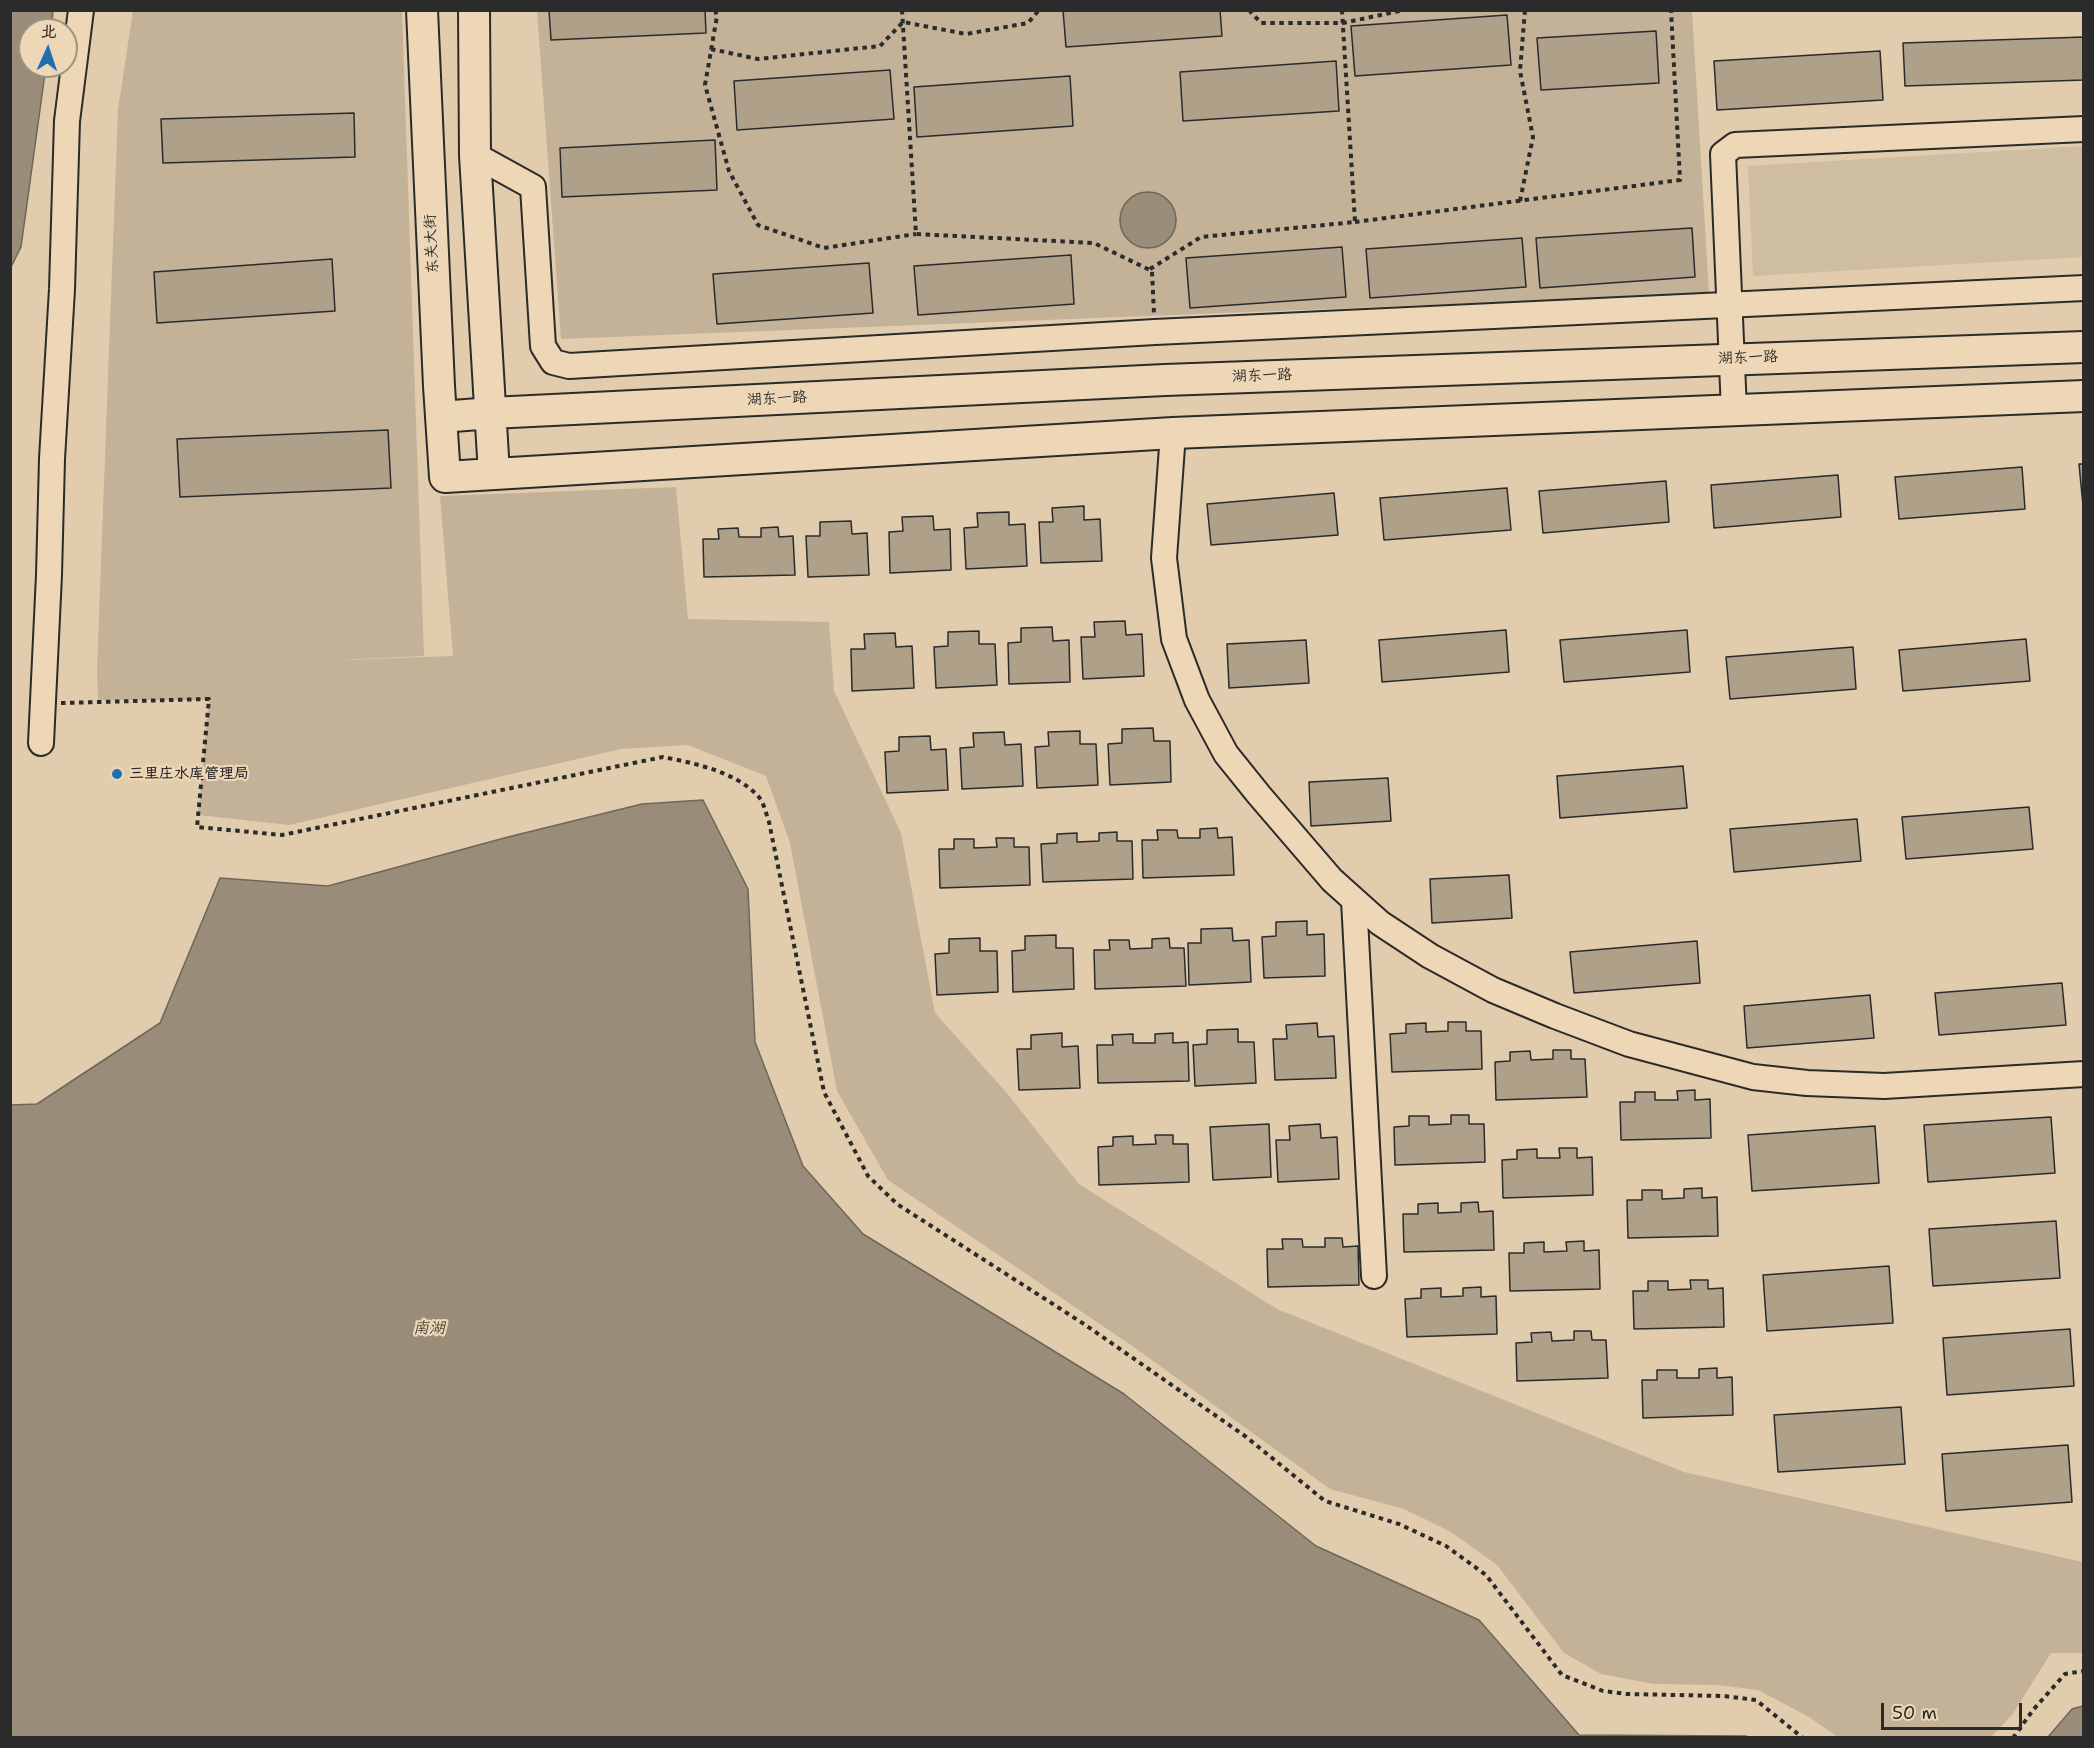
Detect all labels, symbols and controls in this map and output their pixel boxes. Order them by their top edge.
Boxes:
north arrow [18,18,78,78]
text: 北 [40,21,57,42]
street label: 东关大街 [421,214,443,274]
street label: 湖东一路 [1718,348,1778,368]
street label: 湖东一路 [1232,366,1292,386]
street label: 湖东一路 [747,388,807,410]
place label: 三里庄水库管理局 [129,765,249,783]
marker: 三里庄水库管理局 [110,767,124,781]
water label: 南湖 [413,1319,445,1339]
scale bar [1884,1691,2025,1729]
text: 50 m [1892,1701,1937,1725]

